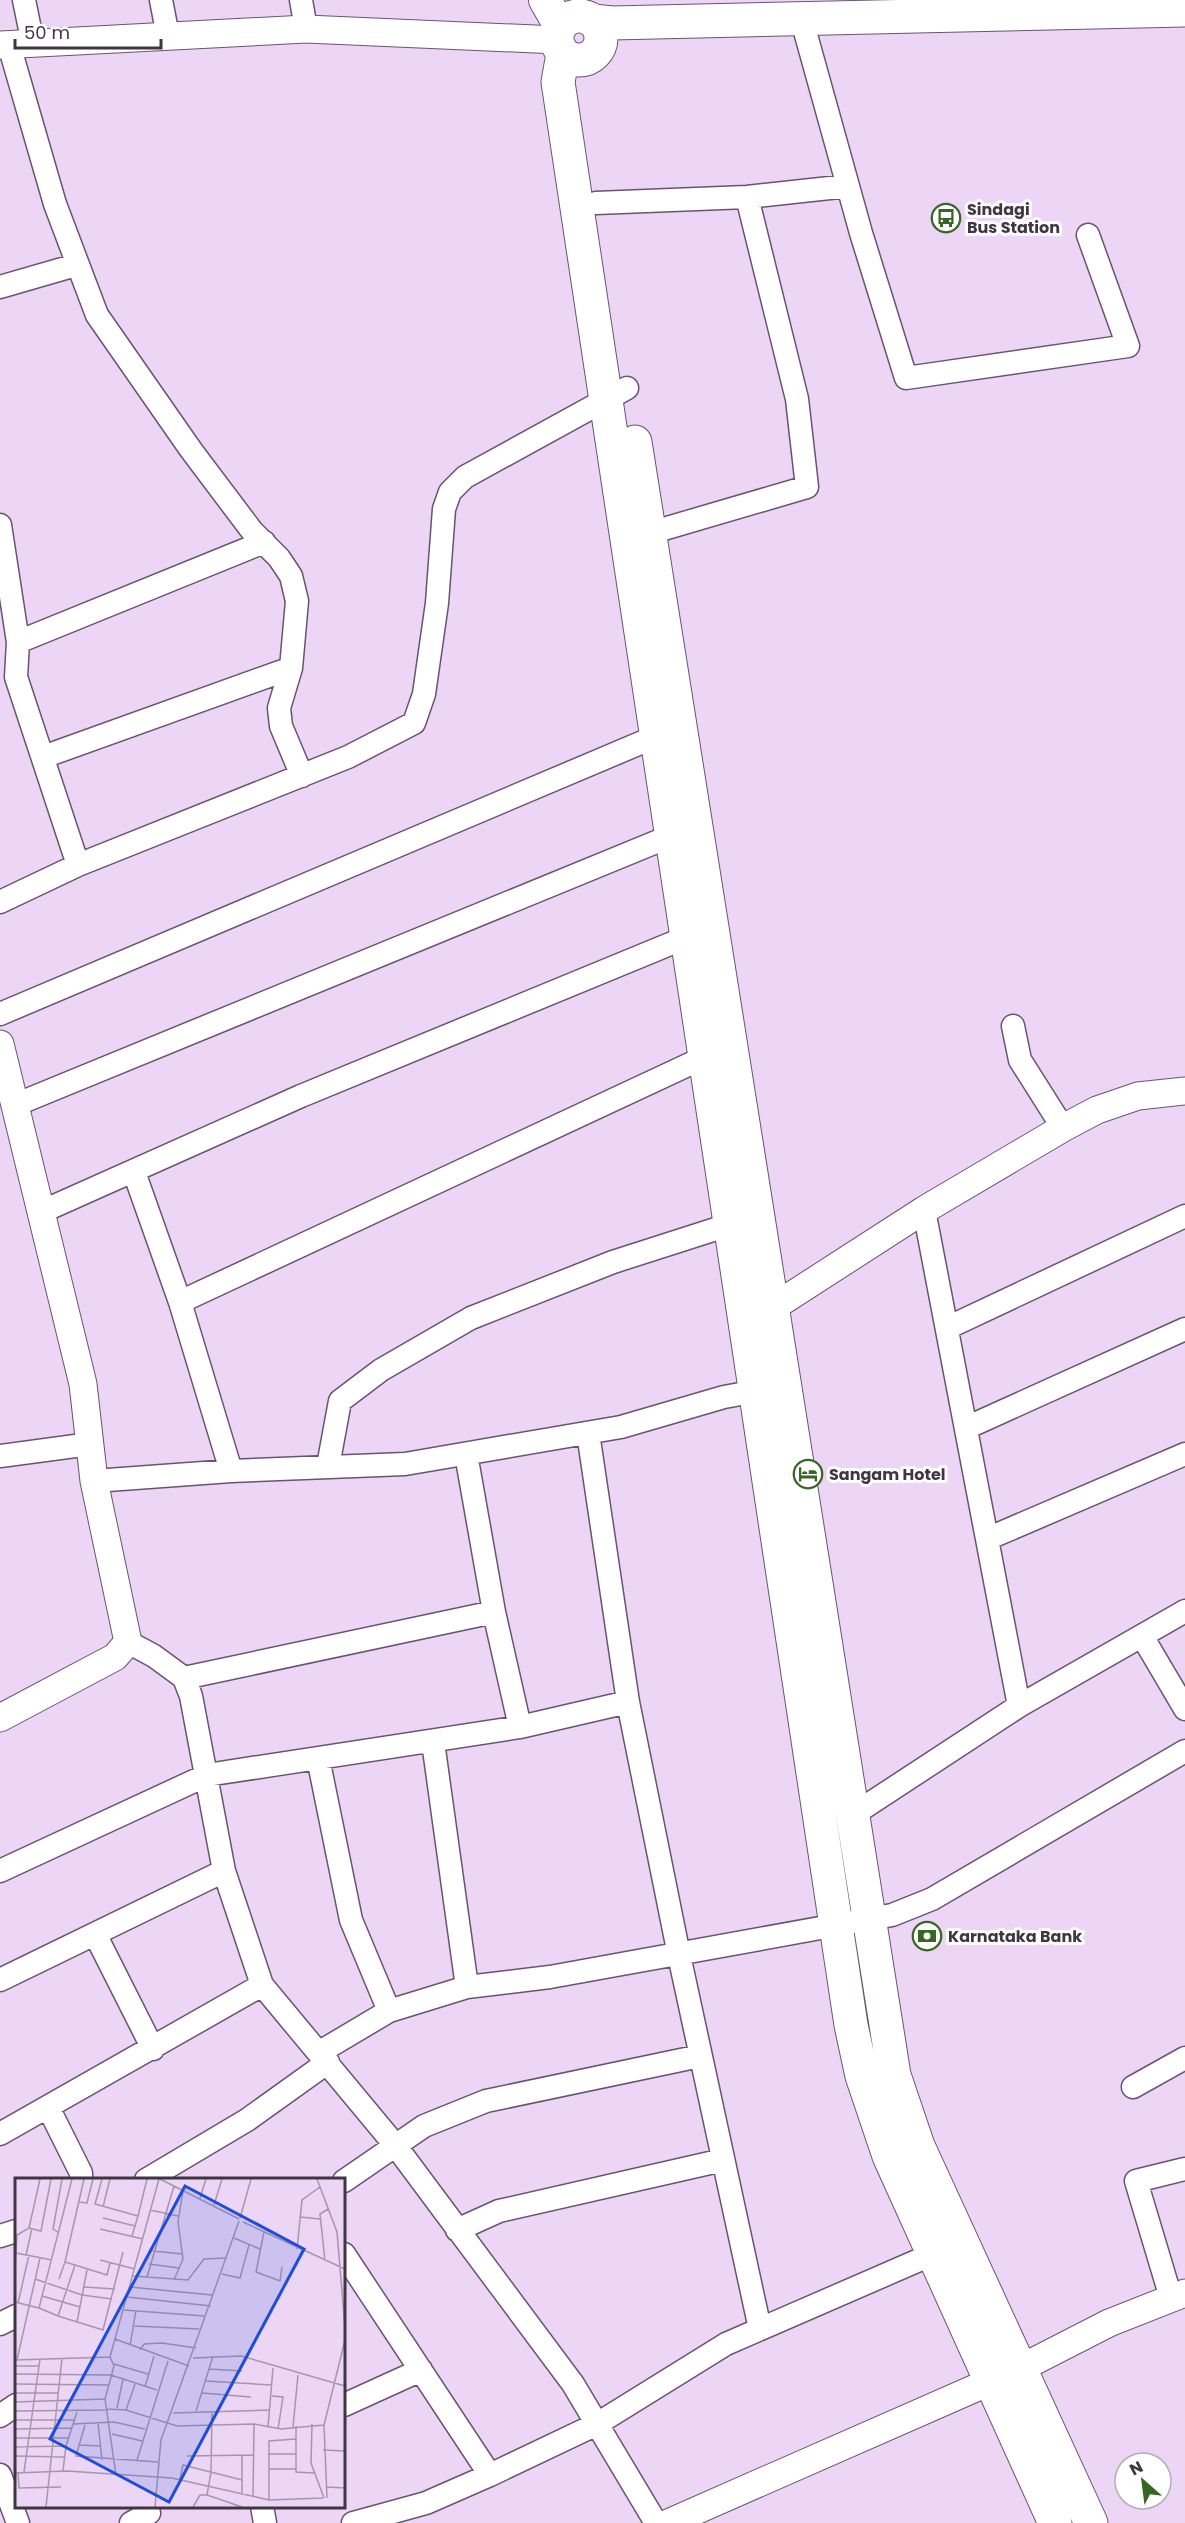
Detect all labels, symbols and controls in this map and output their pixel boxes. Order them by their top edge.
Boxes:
scale bar [15,12,160,50]
text: 50 m [24,20,70,45]
place label: Sindagi Bus Station [967,198,1060,239]
bus stop icon: Sindagi Bus Station [930,202,962,234]
hotel icon: Sangam Hotel [792,1458,824,1490]
place label: Sangam Hotel [829,1463,946,1486]
bank icon: Karnataka Bank [911,1920,943,1952]
place label: Karnataka Bank [948,1925,1082,1948]
inset map [15,2178,345,2508]
north arrow [1113,2451,1173,2511]
text: N [1125,2455,1147,2481]

